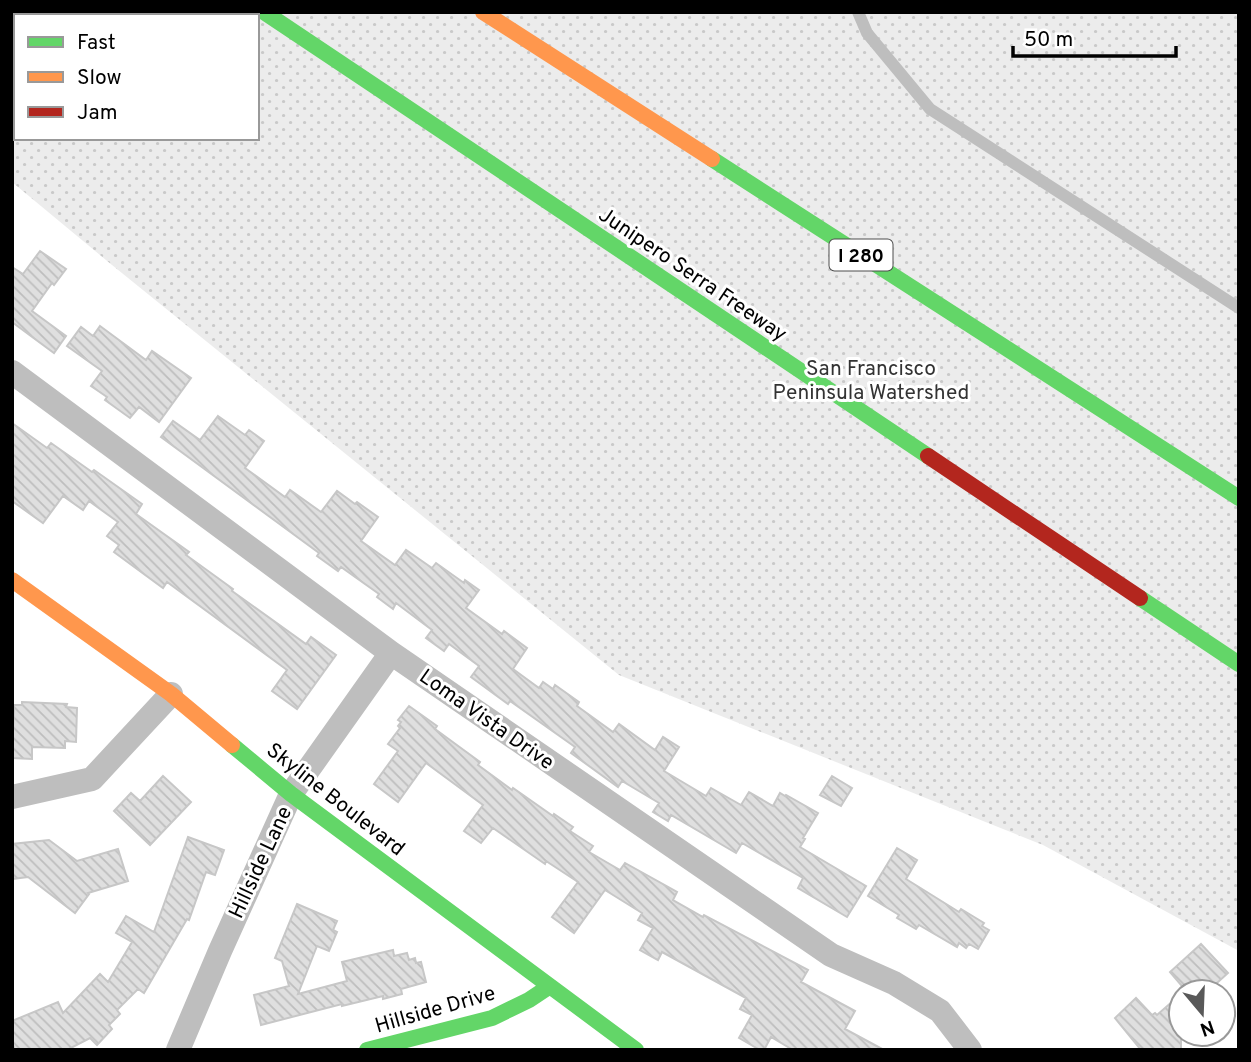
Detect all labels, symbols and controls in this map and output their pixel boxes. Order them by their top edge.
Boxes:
legend [14,14,259,140]
scale bar [1013,14,1176,58]
text: 50 m [1024,27,1073,54]
text: Fast [77,30,116,57]
text: Slow [77,65,122,92]
text: Jam [77,100,118,127]
street label: Junipero Serra Freeway [593,202,792,348]
road number: I 280 [830,240,892,270]
park label: San Francisco Peninsula Watershed [773,356,969,407]
street label: Loma Vista Drive [413,664,559,777]
street label: Skyline Boulevard [260,738,410,863]
street label: Hillside Lane [224,802,299,923]
north arrow [1167,978,1237,1048]
street label: Hillside Drive [372,980,499,1041]
text: N [1197,1014,1217,1041]

